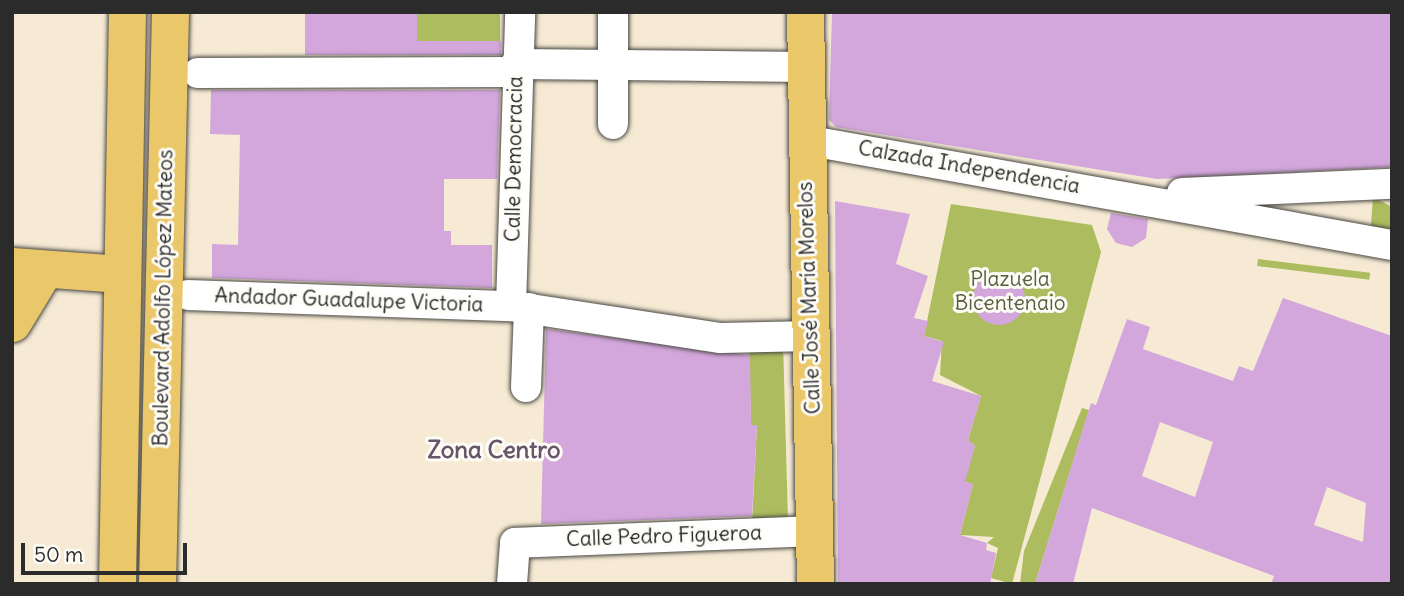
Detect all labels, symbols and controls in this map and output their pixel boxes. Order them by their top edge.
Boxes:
street label: Calle Democracia [500,76,528,242]
street label: Calzada Independencia [856,135,1082,199]
street label: Boulevard Adolfo López Mateos [148,149,178,447]
street label: Calle José María Morelos [792,181,826,415]
park label: Plazuela Bicentenaio [955,266,1065,316]
street label: Andador Guadalupe Victoria [214,283,484,317]
district label: Zona Centro [428,436,560,464]
street label: Calle Pedro Figueroa [566,520,762,552]
scale bar [24,530,191,574]
text: 50 m [34,541,83,568]

